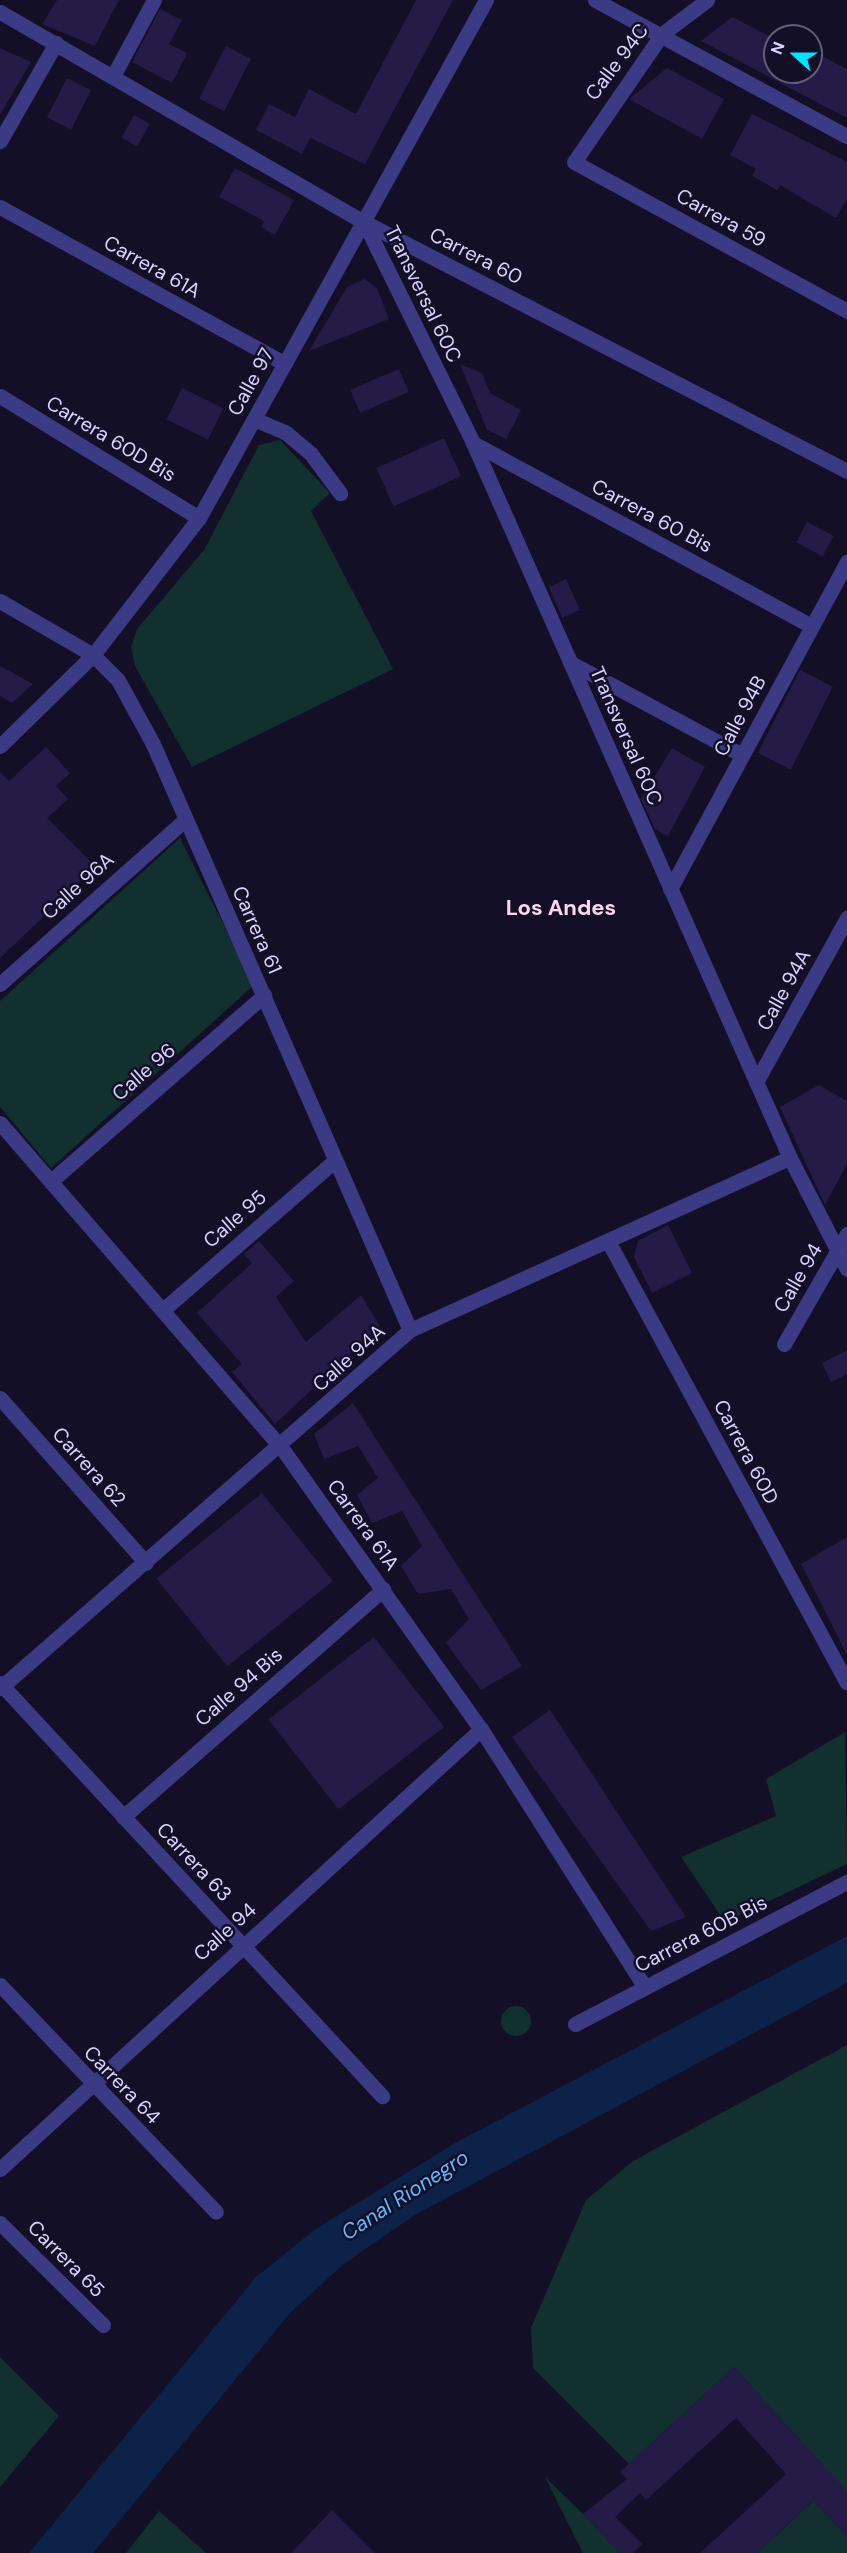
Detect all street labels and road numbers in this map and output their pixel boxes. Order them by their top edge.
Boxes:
street label: Calle 94C [580,19,654,105]
street label: Carrera 59 [672,184,770,252]
street label: Transversal 60C [379,222,467,366]
street label: Carrera 60 [426,222,526,290]
street label: Carrera 61A [100,231,204,303]
street label: Calle 97 [223,344,279,420]
street label: Carrera 60D Bis [42,391,180,487]
street label: Carrera 60 Bis [588,474,716,558]
street label: Transversal 60C [585,663,667,809]
street label: Calle 94B [709,672,771,760]
street label: Calle 96A [37,847,119,925]
street label: Carrera 61 [227,882,287,978]
street label: Calle 94A [752,945,816,1035]
street label: Calle 96 [107,1038,181,1106]
street label: Calle 95 [199,1185,271,1253]
street label: Calle 94 [769,1239,827,1317]
street label: Calle 94A [308,1319,390,1397]
street label: Carrera 60D [709,1396,783,1508]
street label: Carrera 62 [47,1422,131,1512]
street label: Carrera 61A [322,1475,404,1575]
street label: Calle 94 Bis [190,1643,288,1731]
street label: Carrera 63 [151,1818,237,1906]
street label: Carrera 60B Bis [631,1890,771,1978]
street label: Calle 94 [189,1898,261,1966]
street label: Carrera 64 [79,2041,165,2129]
street label: Carrera 65 [23,2216,109,2302]

